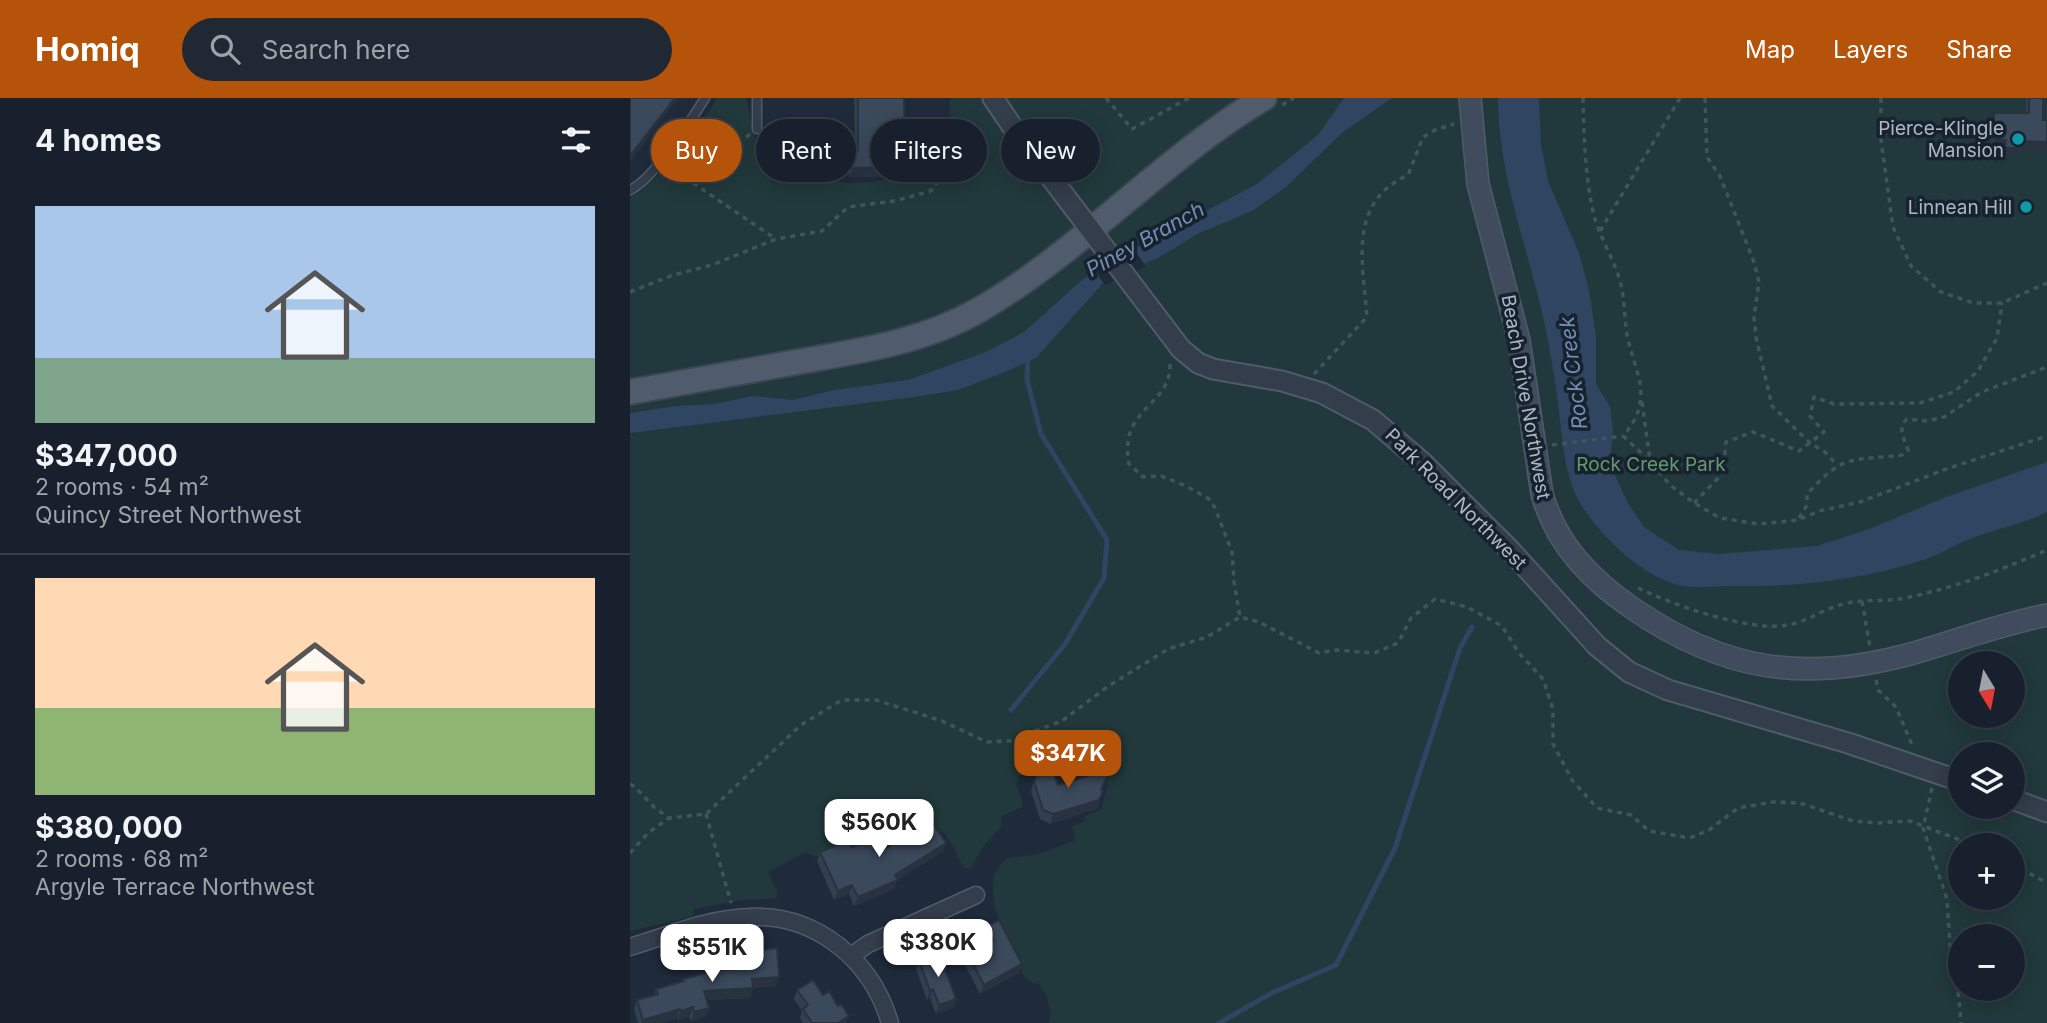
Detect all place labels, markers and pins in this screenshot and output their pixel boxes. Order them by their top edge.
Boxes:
place label: Pierce-Klingle Mansion [1878,117,2004,162]
marker: Pierce-Klingle Mansion [2010,131,2026,147]
place label: Linnean Hill [1908,196,2012,219]
marker: Linnean Hill [2018,199,2034,215]
pin: $347K [1019,730,1117,790]
pin: $560K [830,800,928,859]
pin: $380K [889,920,987,979]
pin: $551K [663,924,761,984]

